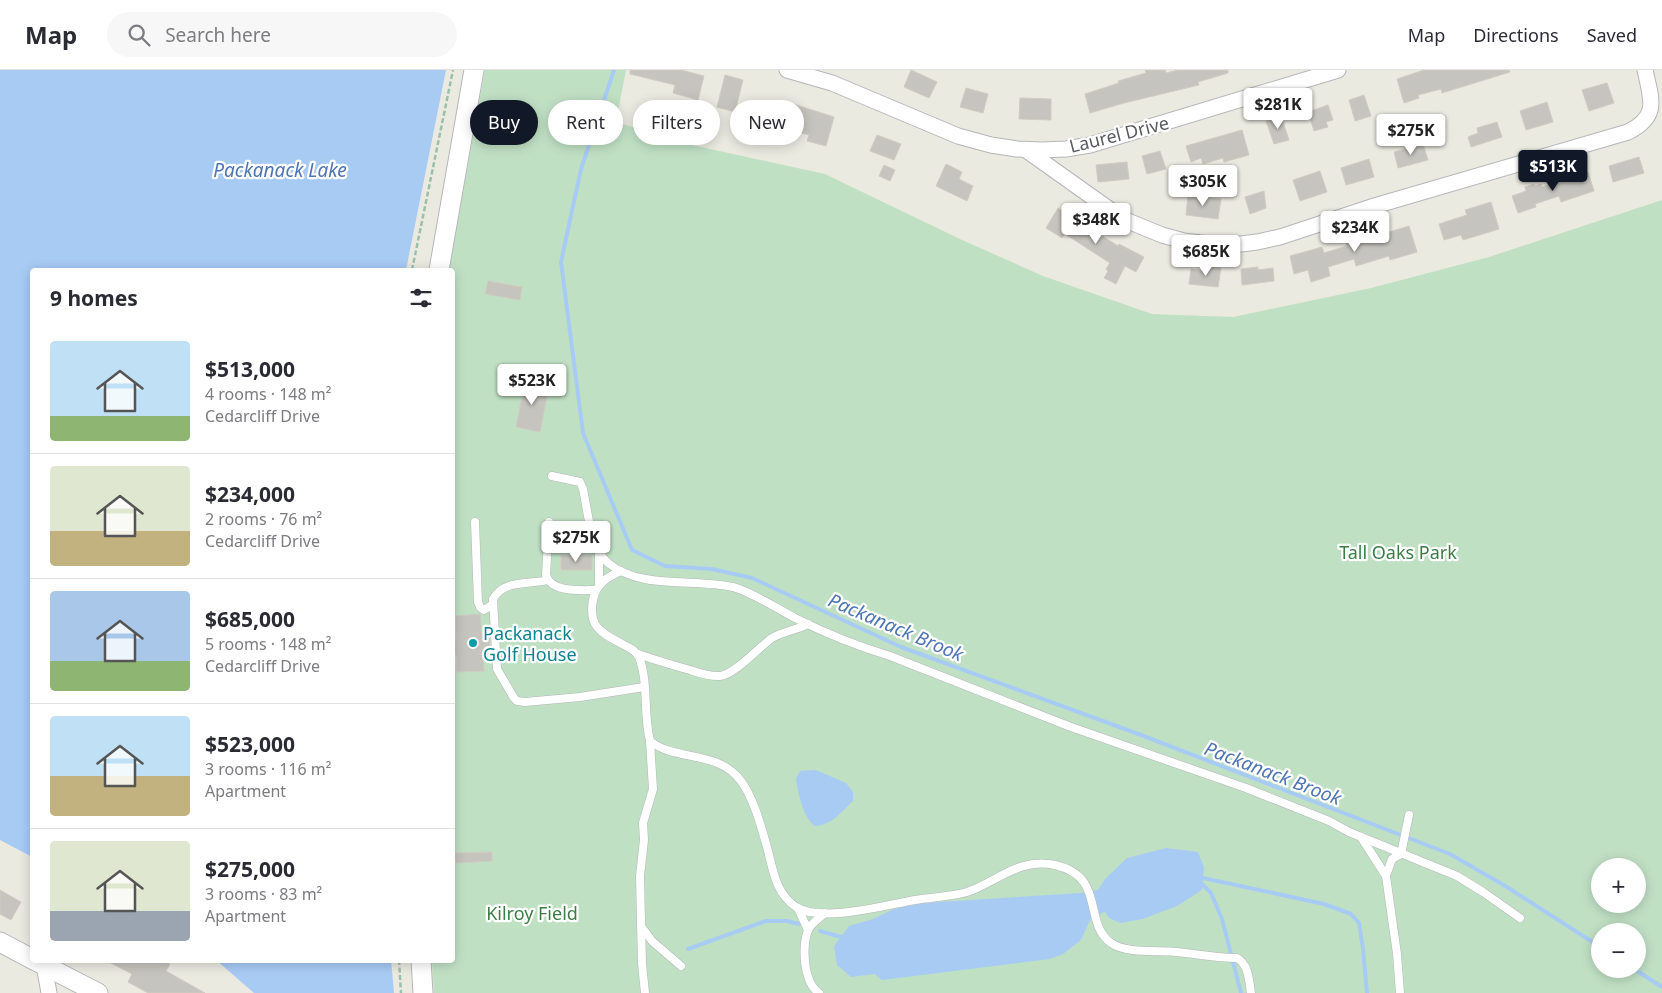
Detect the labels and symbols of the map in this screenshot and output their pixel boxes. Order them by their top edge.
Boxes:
pin: $281K [1243,88,1313,130]
street label: Laurel Drive [1067,110,1171,158]
pin: $275K [1376,114,1446,156]
pin: $513K [1518,150,1588,192]
water label: Packanack Lake [213,157,347,183]
pin: $305K [1168,164,1238,207]
pin: $348K [1061,202,1131,245]
pin: $234K [1320,210,1390,253]
pin: $685K [1171,234,1241,277]
pin: $523K [497,364,567,406]
pin: $275K [541,520,611,563]
park label: Tall Oaks Park [1339,540,1457,564]
water label: Packanack Brook [824,587,968,667]
place label: Packanack Golf House [483,621,577,666]
marker: Packanack Golf House [467,637,479,649]
water label: Packanack Brook [1201,735,1346,811]
park label: Kilroy Field [486,901,578,925]

